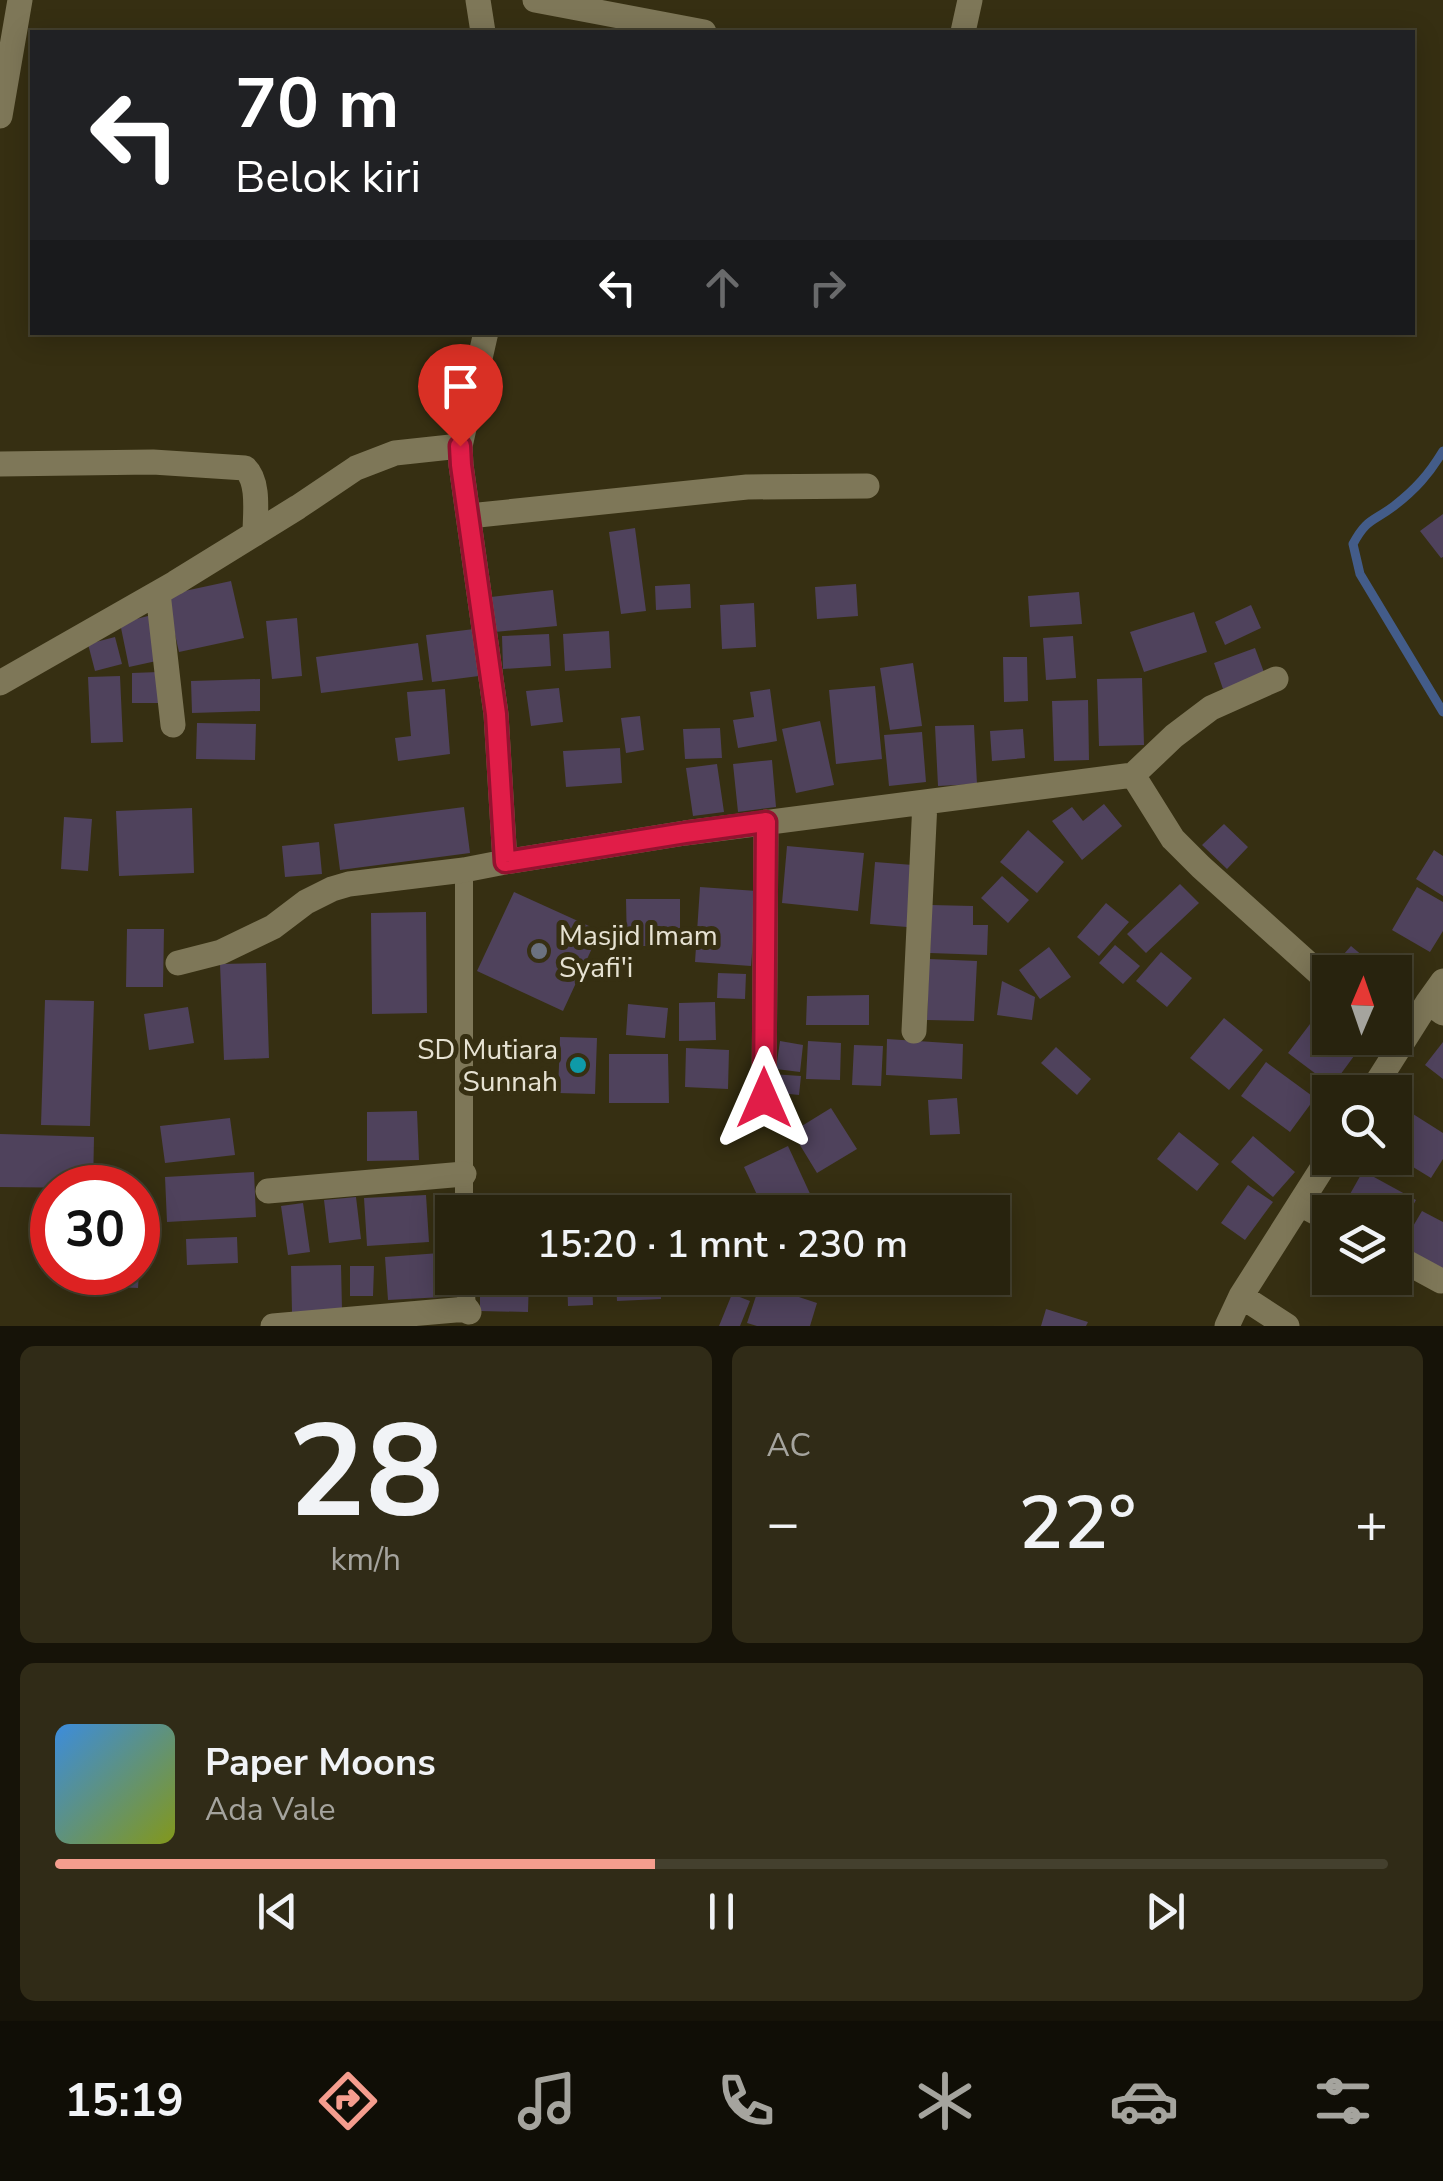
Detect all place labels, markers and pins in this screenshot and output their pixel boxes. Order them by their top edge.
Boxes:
pin [418,344,503,447]
place label: Masjid Imam Syafi'i [559,917,718,987]
marker: Masjid Imam Syafi'i [528,940,550,962]
place label: SD Mutiara Sunnah [417,1031,558,1101]
marker: SD Mutiara Sunnah [567,1054,589,1076]

